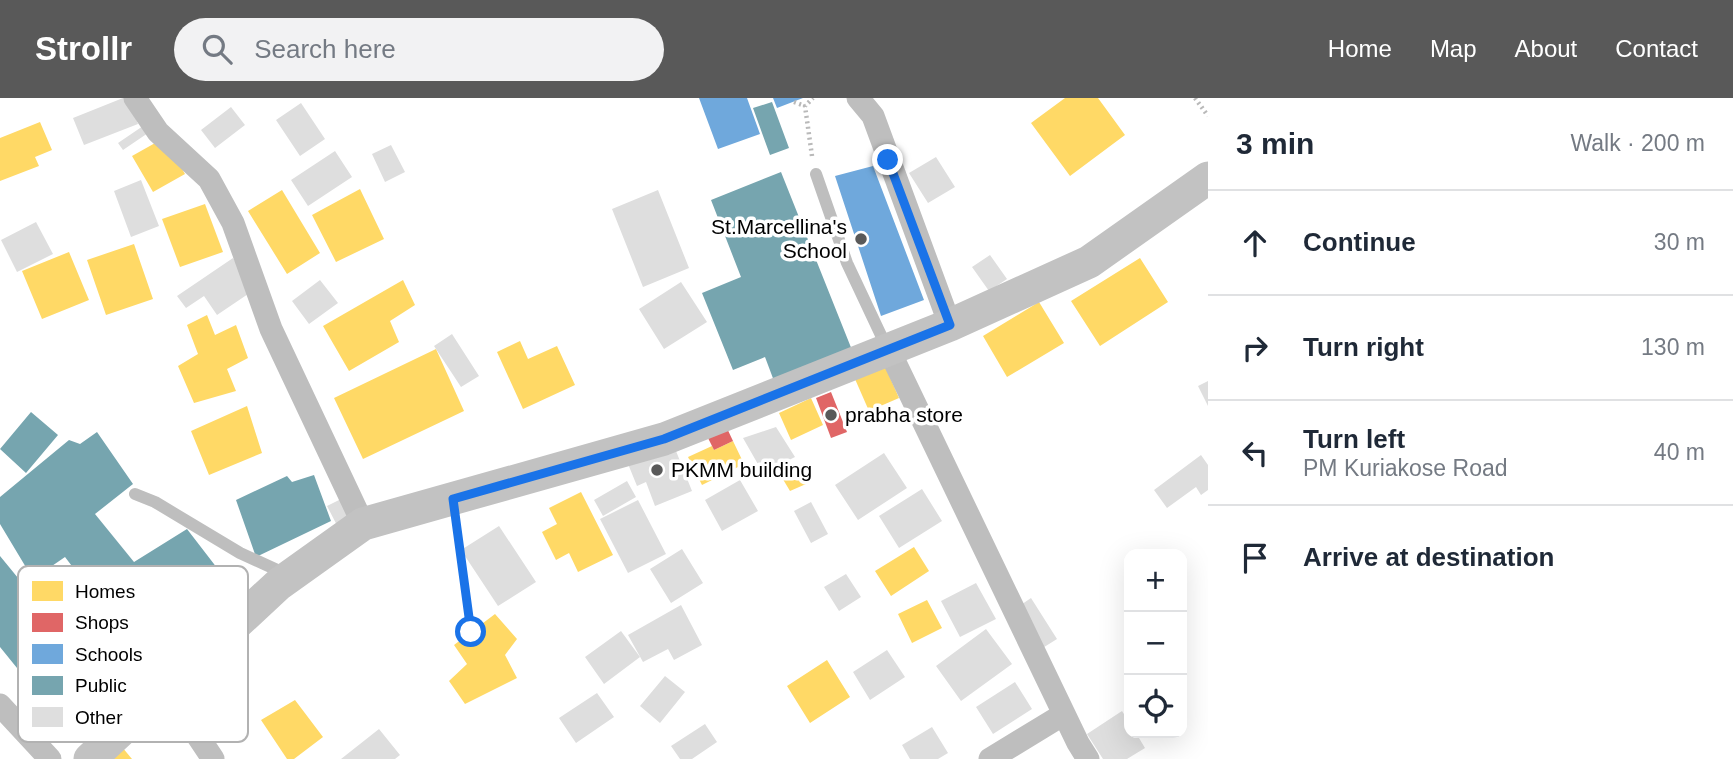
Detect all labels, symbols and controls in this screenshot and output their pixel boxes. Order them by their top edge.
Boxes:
search box [174,18,664,81]
text: Strollr [35,30,132,67]
icon: search [198,30,236,68]
text: Search here [254,34,396,64]
text: Home [1328,35,1392,62]
text: Map [1430,35,1477,62]
text: About [1515,35,1577,62]
text: Contact [1615,35,1698,62]
text: 3 min [1236,127,1314,160]
text: Walk · 200 m [1570,130,1705,156]
route end [872,144,903,175]
place label: St.Marcellina's School [711,215,847,262]
icon: ahead [1236,224,1274,262]
text: Continue [1303,227,1416,257]
text: 30 m [1654,229,1705,255]
marker: St.Marcellina's School [853,231,869,247]
icon: right [1236,329,1274,367]
text: Turn right [1303,332,1424,362]
text: 130 m [1641,334,1705,360]
place label: prabha store [845,403,963,426]
marker: prabha store [823,407,839,423]
text: Turn left [1303,424,1405,454]
icon: left [1236,434,1274,472]
text: 40 m [1654,439,1705,465]
text: PM Kuriakose Road [1303,455,1508,481]
place label: PKMM building [671,458,812,481]
marker: PKMM building [649,462,665,478]
icon: arrive [1236,539,1274,577]
text: Arrive at destination [1303,542,1554,572]
map controls [1124,549,1187,738]
button: + [1124,549,1187,612]
legend [18,566,248,742]
text: Homes [75,581,135,602]
text: Shops [75,612,129,633]
button: − [1124,612,1187,675]
route start [455,616,486,647]
text: Schools [75,644,143,665]
text: Public [75,675,127,696]
button: locate [1124,675,1187,738]
text: Other [75,707,123,728]

